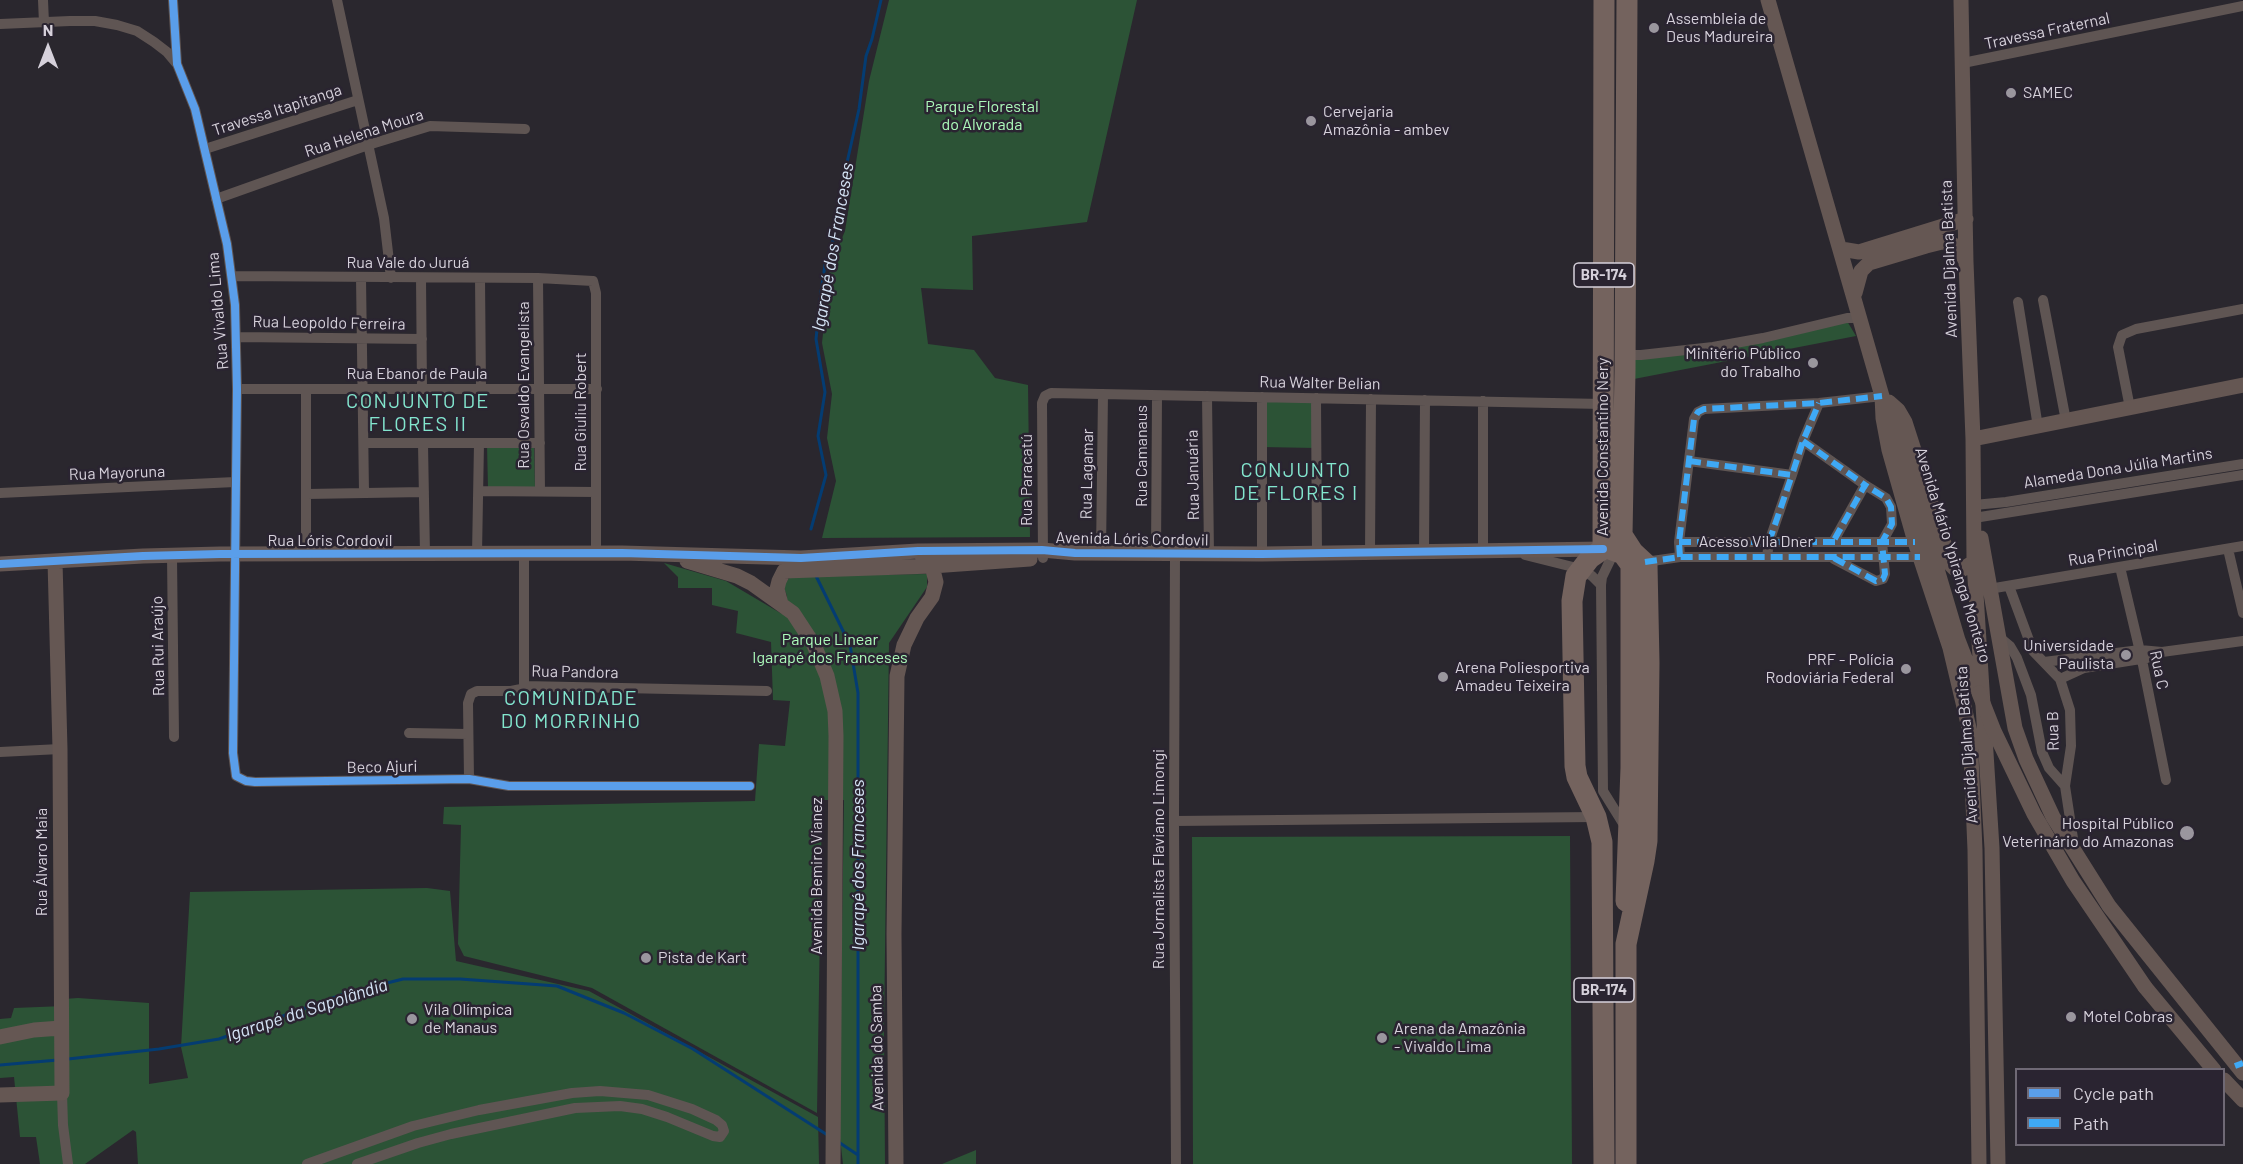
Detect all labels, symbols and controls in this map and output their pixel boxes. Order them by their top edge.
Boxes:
street label: Travessa Fraternal [1983,8,2111,54]
place label: Assembleia de Deus Madureira [1666,9,1773,47]
north arrow [18,18,78,78]
text: N [43,20,53,39]
marker: Assembleia de Deus Madureira [1647,21,1661,35]
street label: Travessa Itapitanga [210,80,344,140]
place label: SAMEC [2023,83,2073,103]
marker: SAMEC [2004,86,2018,100]
park label: Parque Florestal do Alvorada [925,97,1039,135]
place label: Cervejaria Amazônia - ambev [1323,102,1449,140]
street label: Rua Helena Moura [302,105,426,161]
marker: Cervejaria Amazônia - ambev [1304,114,1318,128]
water label: Igarapé dos Franceses [808,161,858,333]
street label: Avenida Djalma Batista [1937,180,1961,338]
street label: Rua Vivaldo Lima [203,252,233,370]
street label: Rua Vale do Juruá [346,253,470,273]
road number: BR-174 [1574,263,1634,287]
street label: Rua Osvaldo Evangelista [514,301,534,469]
street label: Rua Leopoldo Ferreira [252,312,406,334]
place label: Minitério Público do Trabalho [1685,344,1801,382]
street label: Rua Giuliu Robert [571,352,591,472]
marker: Minitério Público do Trabalho [1806,356,1820,370]
street label: Avenida Constantino Nery [1593,358,1613,536]
street label: Rua Ebanor de Paula [346,364,488,384]
street label: Rua Walter Belian [1259,372,1381,394]
district label: CONJUNTO DE FLORES II [346,389,490,436]
street label: Rua Camanaus [1132,405,1152,507]
street label: Rua Lagamar [1077,428,1097,520]
street label: Rua Januária [1183,430,1203,520]
street label: Rua Paracatú [1017,434,1037,526]
street label: Alameda Dona Júlia Martins [2022,444,2214,492]
street label: Avenida Mário Ypiranga Monteiro [1911,445,1995,665]
district label: CONJUNTO DE FLORES I [1233,458,1359,505]
street label: Rua Mayoruna [69,462,165,484]
street label: Avenida Lóris Cordovil [1055,528,1209,550]
street label: Rua Lóris Cordovil [268,531,392,551]
street label: Acesso Vila Dner [1699,532,1813,552]
street label: Rua Principal [2067,536,2159,570]
street label: Rua Rui Araújo [148,596,168,696]
park label: Parque Linear Igarapé dos Franceses [752,630,908,668]
place label: Universidade Paulista [2023,636,2114,674]
marker: Universidade Paulista [2119,648,2133,662]
street label: Rua C [2146,649,2172,691]
place label: PRF - Polícia Rodoviária Federal [1765,650,1894,688]
place label: Arena Poliesportiva Amadeu Teixeira [1455,658,1590,696]
street label: Rua Pandora [531,662,619,682]
marker: PRF - Polícia Rodoviária Federal [1899,662,1913,676]
street label: Avenida Djalma Batista [1952,666,1982,824]
marker: Arena Poliesportiva Amadeu Teixeira [1436,670,1450,684]
district label: COMUNIDADE DO MORRINHO [501,686,641,733]
street label: Rua B [2043,711,2063,751]
street label: Rua Jornalista Flaviano Limongi [1149,749,1169,969]
street label: Beco Ajuri [346,757,418,777]
water label: Igarapé dos Franceses [847,779,869,951]
street label: Avenida Bemiro Vianez [807,797,827,955]
street label: Rua Álvaro Maia [32,808,52,916]
place label: Hospital Público Veterinário do Amazonas [2002,814,2174,852]
marker: Hospital Público Veterinário do Amazonas [2178,824,2196,842]
place label: Pista de Kart [658,948,747,968]
marker: Pista de Kart [639,951,653,965]
water label: Igarapé da Sapolândia [224,974,390,1046]
road number: BR-174 [1574,978,1634,1002]
street label: Avenida do Samba [866,985,888,1111]
place label: Vila Olímpica de Manaus [424,1000,512,1038]
place label: Motel Cobras [2083,1007,2173,1027]
marker: Motel Cobras [2064,1010,2078,1024]
marker: Vila Olímpica de Manaus [405,1012,419,1026]
place label: Arena da Amazônia - Vivaldo Lima [1394,1019,1526,1057]
marker: Arena da Amazônia - Vivaldo Lima [1375,1031,1389,1045]
legend [2015,1068,2225,1146]
text: Cycle path [2073,1082,2154,1104]
text: Path [2073,1112,2109,1134]

